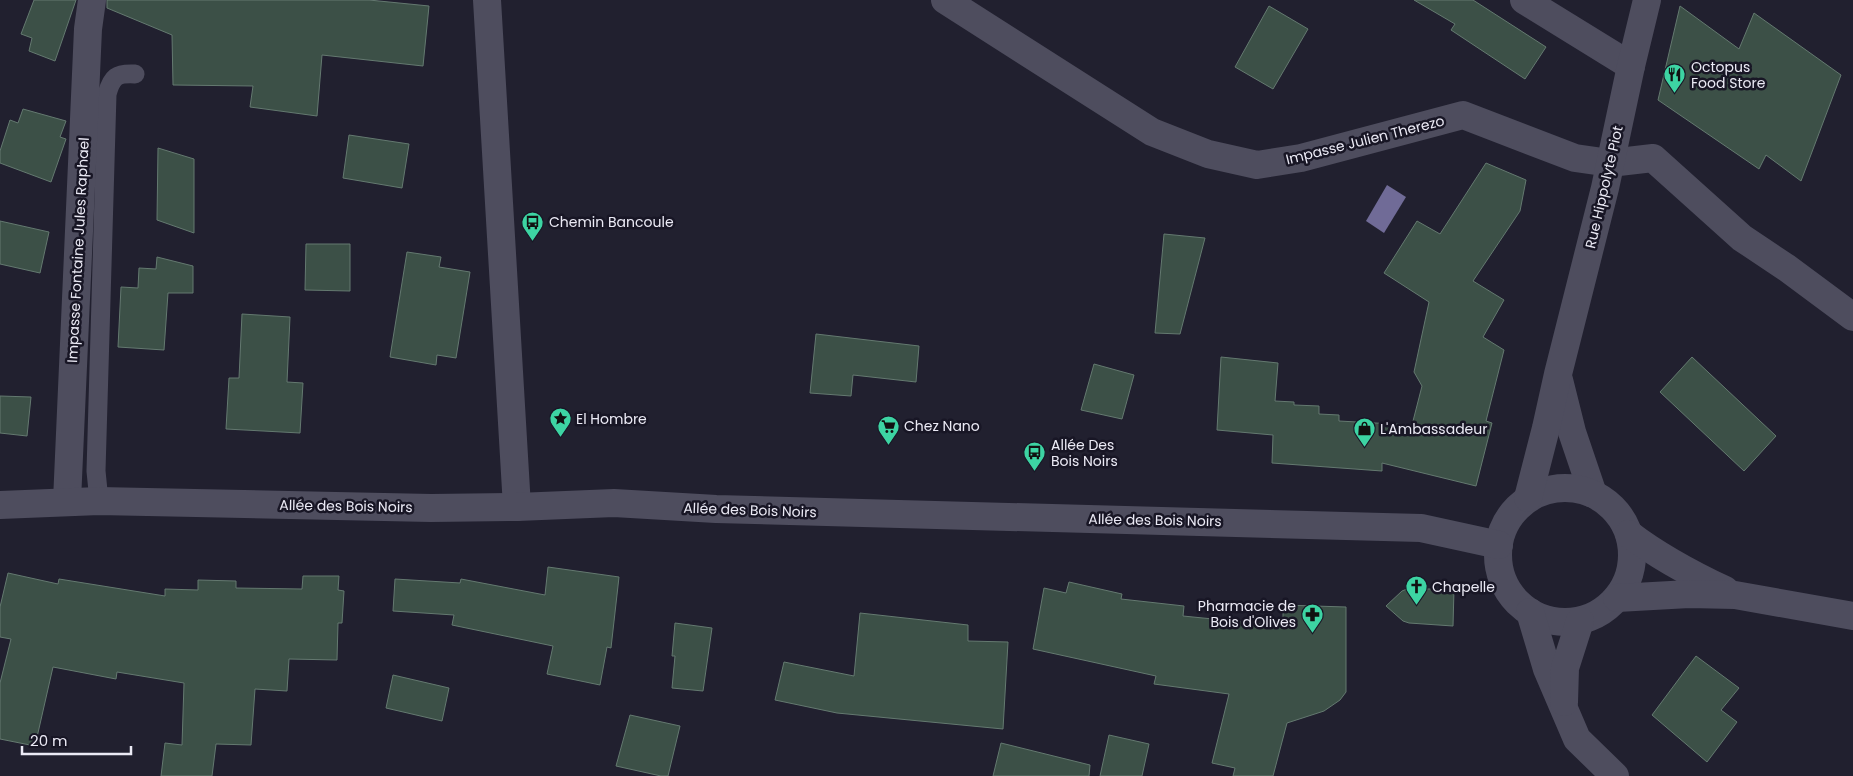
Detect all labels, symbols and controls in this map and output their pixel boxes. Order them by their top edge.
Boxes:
place label: Octopus Food Store [1691,57,1766,93]
restaurant icon: Octopus Food Store [1663,63,1687,94]
street label: Impasse Julien Therezo [1284,111,1446,169]
street label: Rue Hippolyte Piot [1580,124,1628,250]
street label: Impasse Fontaine Jules Raphael [62,137,94,363]
bus stop icon: Chemin Bancoule [521,210,545,241]
place label: Chemin Bancoule [549,212,674,232]
place icon: El Hombre [548,407,572,438]
place label: El Hombre [576,409,647,429]
supermarket icon: Chez Nano [876,414,900,445]
place label: Chez Nano [904,416,980,436]
shop icon: L'Ambassadeur [1352,417,1376,448]
place label: L'Ambassadeur [1380,419,1487,439]
place label: Allée Des Bois Noirs [1051,435,1118,471]
bus stop icon: Allée Des Bois Noirs [1023,441,1047,472]
street label: Allée des Bois Noirs [279,495,413,517]
street label: Allée des Bois Noirs [683,498,817,522]
street label: Allée des Bois Noirs [1088,509,1222,531]
church icon: Chapelle [1404,575,1428,606]
place label: Chapelle [1432,577,1495,597]
place label: Pharmacie de Bois d'Olives [1198,596,1296,632]
pharmacy icon: Pharmacie de Bois d'Olives [1300,602,1324,633]
scale bar [22,724,131,756]
text: 20 m [30,730,68,751]

